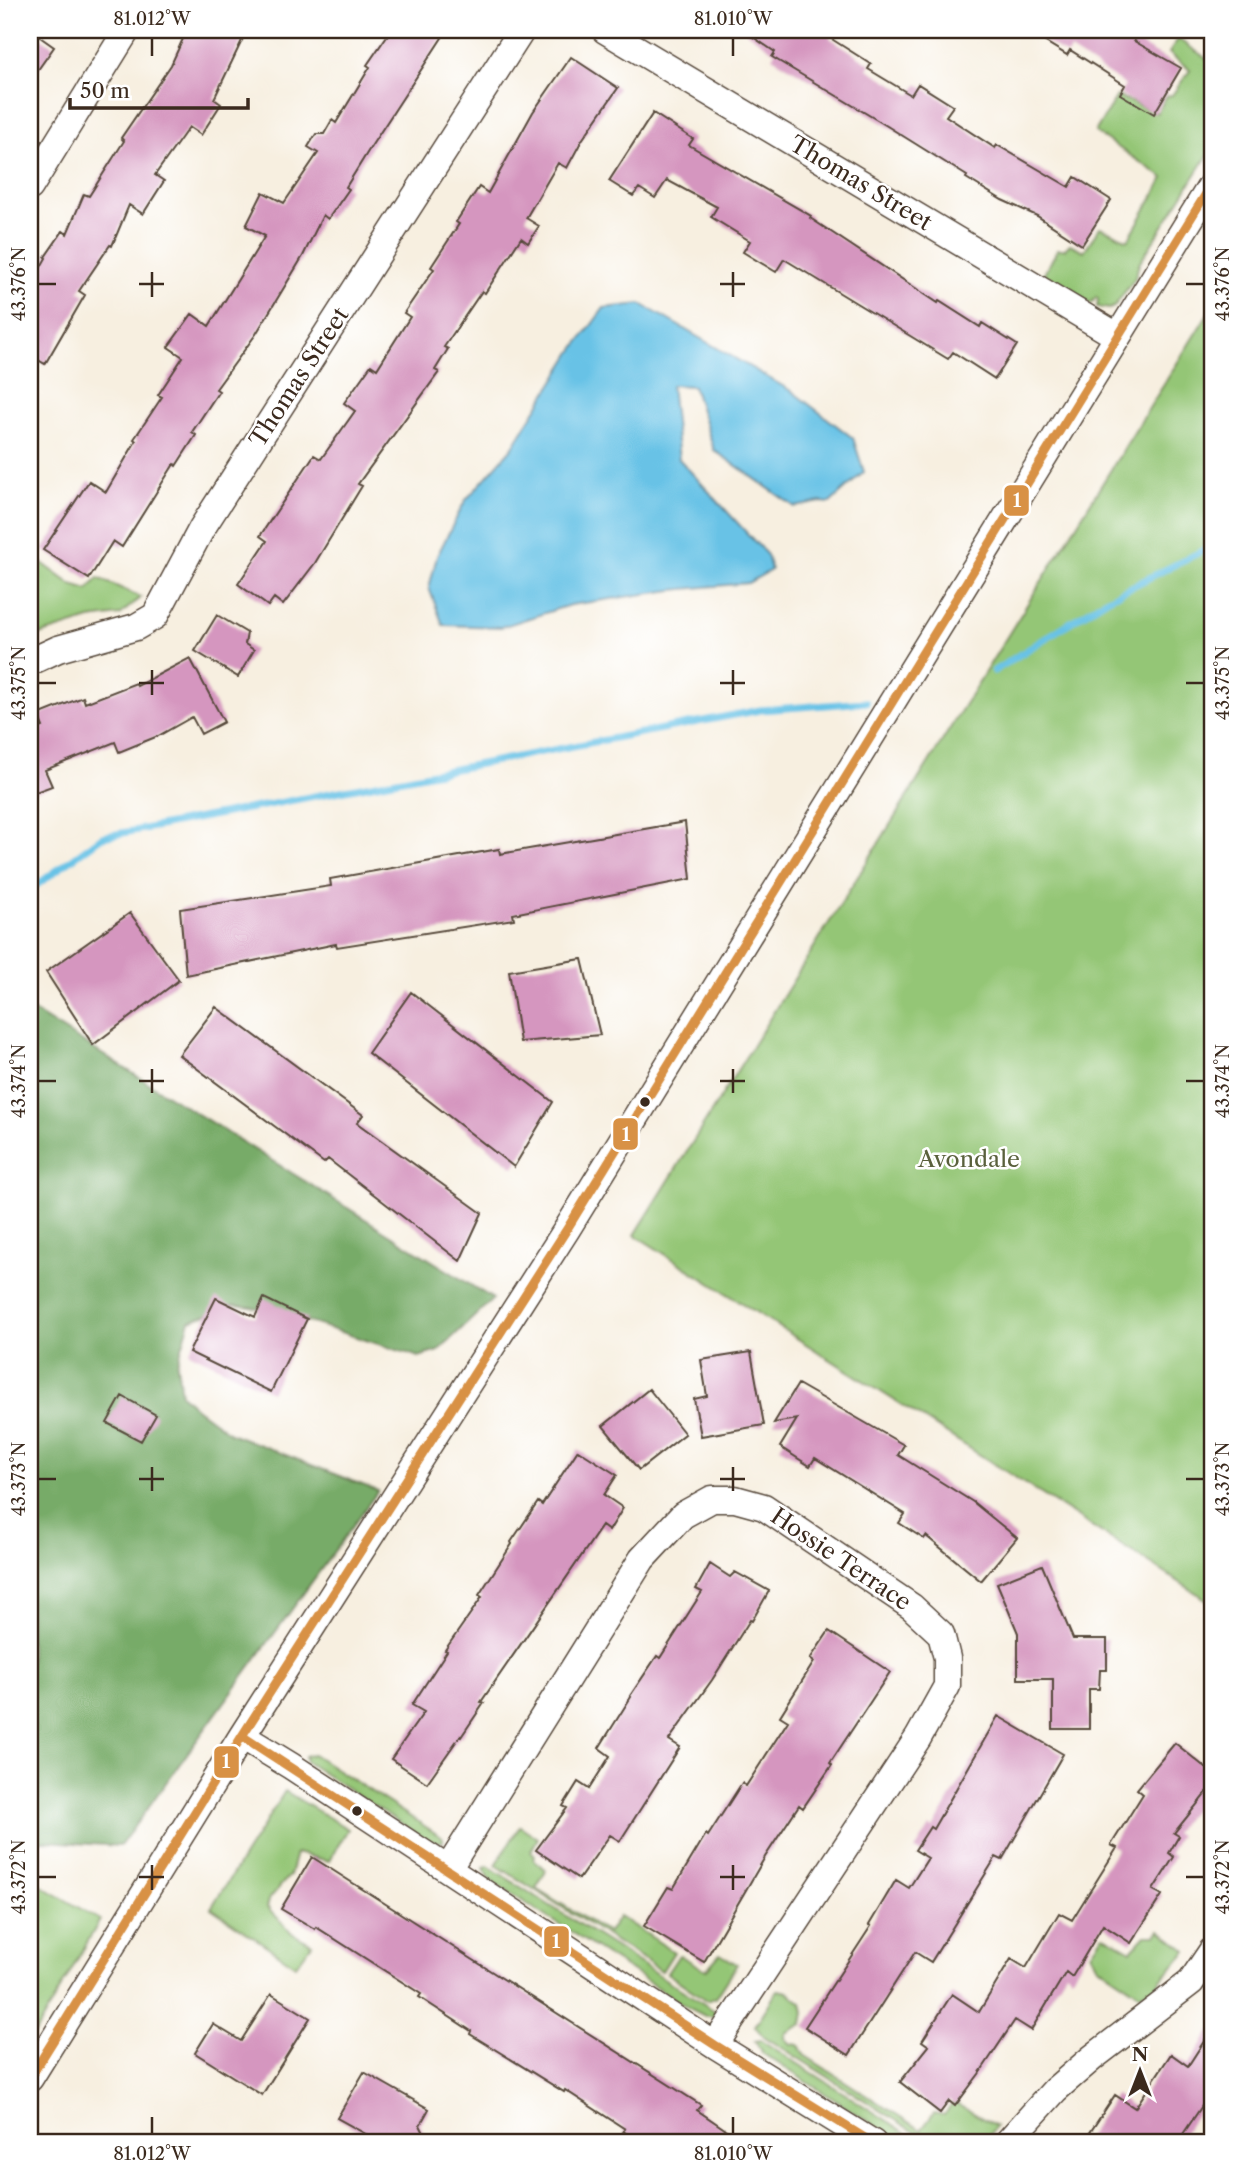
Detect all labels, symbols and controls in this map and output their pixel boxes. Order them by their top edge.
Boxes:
text: 81.012°W [113,8,192,30]
text: 81.010°W [694,8,774,30]
scale bar [70,66,248,110]
text: 50 m [80,78,130,103]
street label: Thomas Street [785,130,937,236]
text: 43.376°N [8,247,30,321]
text: 43.376°N [1212,247,1234,321]
street label: Thomas Street [244,302,354,452]
line badge: 1 [1003,484,1030,517]
text: 1 [1013,489,1022,512]
text: 43.375°N [8,646,30,720]
text: 43.375°N [1212,646,1234,720]
text: 43.374°N [8,1044,30,1118]
text: 43.374°N [1212,1044,1234,1118]
unlabelled marker [638,1095,652,1109]
line badge: 1 [612,1117,639,1151]
text: 1 [622,1123,631,1146]
park label: Avondale [917,1145,1020,1173]
text: 43.373°N [8,1442,30,1516]
text: 43.373°N [1212,1442,1234,1516]
street label: Hossie Terrace [766,1502,916,1616]
line badge: 1 [213,1745,240,1779]
text: 1 [222,1750,231,1773]
unlabelled marker [350,1804,364,1818]
text: 43.372°N [8,1839,30,1915]
text: 43.372°N [1212,1839,1234,1915]
line badge: 1 [543,1925,570,1958]
text: 1 [552,1930,561,1953]
north arrow [1106,2036,1176,2106]
text: N [1132,2043,1148,2066]
text: 81.012°W [113,2143,192,2165]
text: 81.010°W [694,2143,774,2165]

